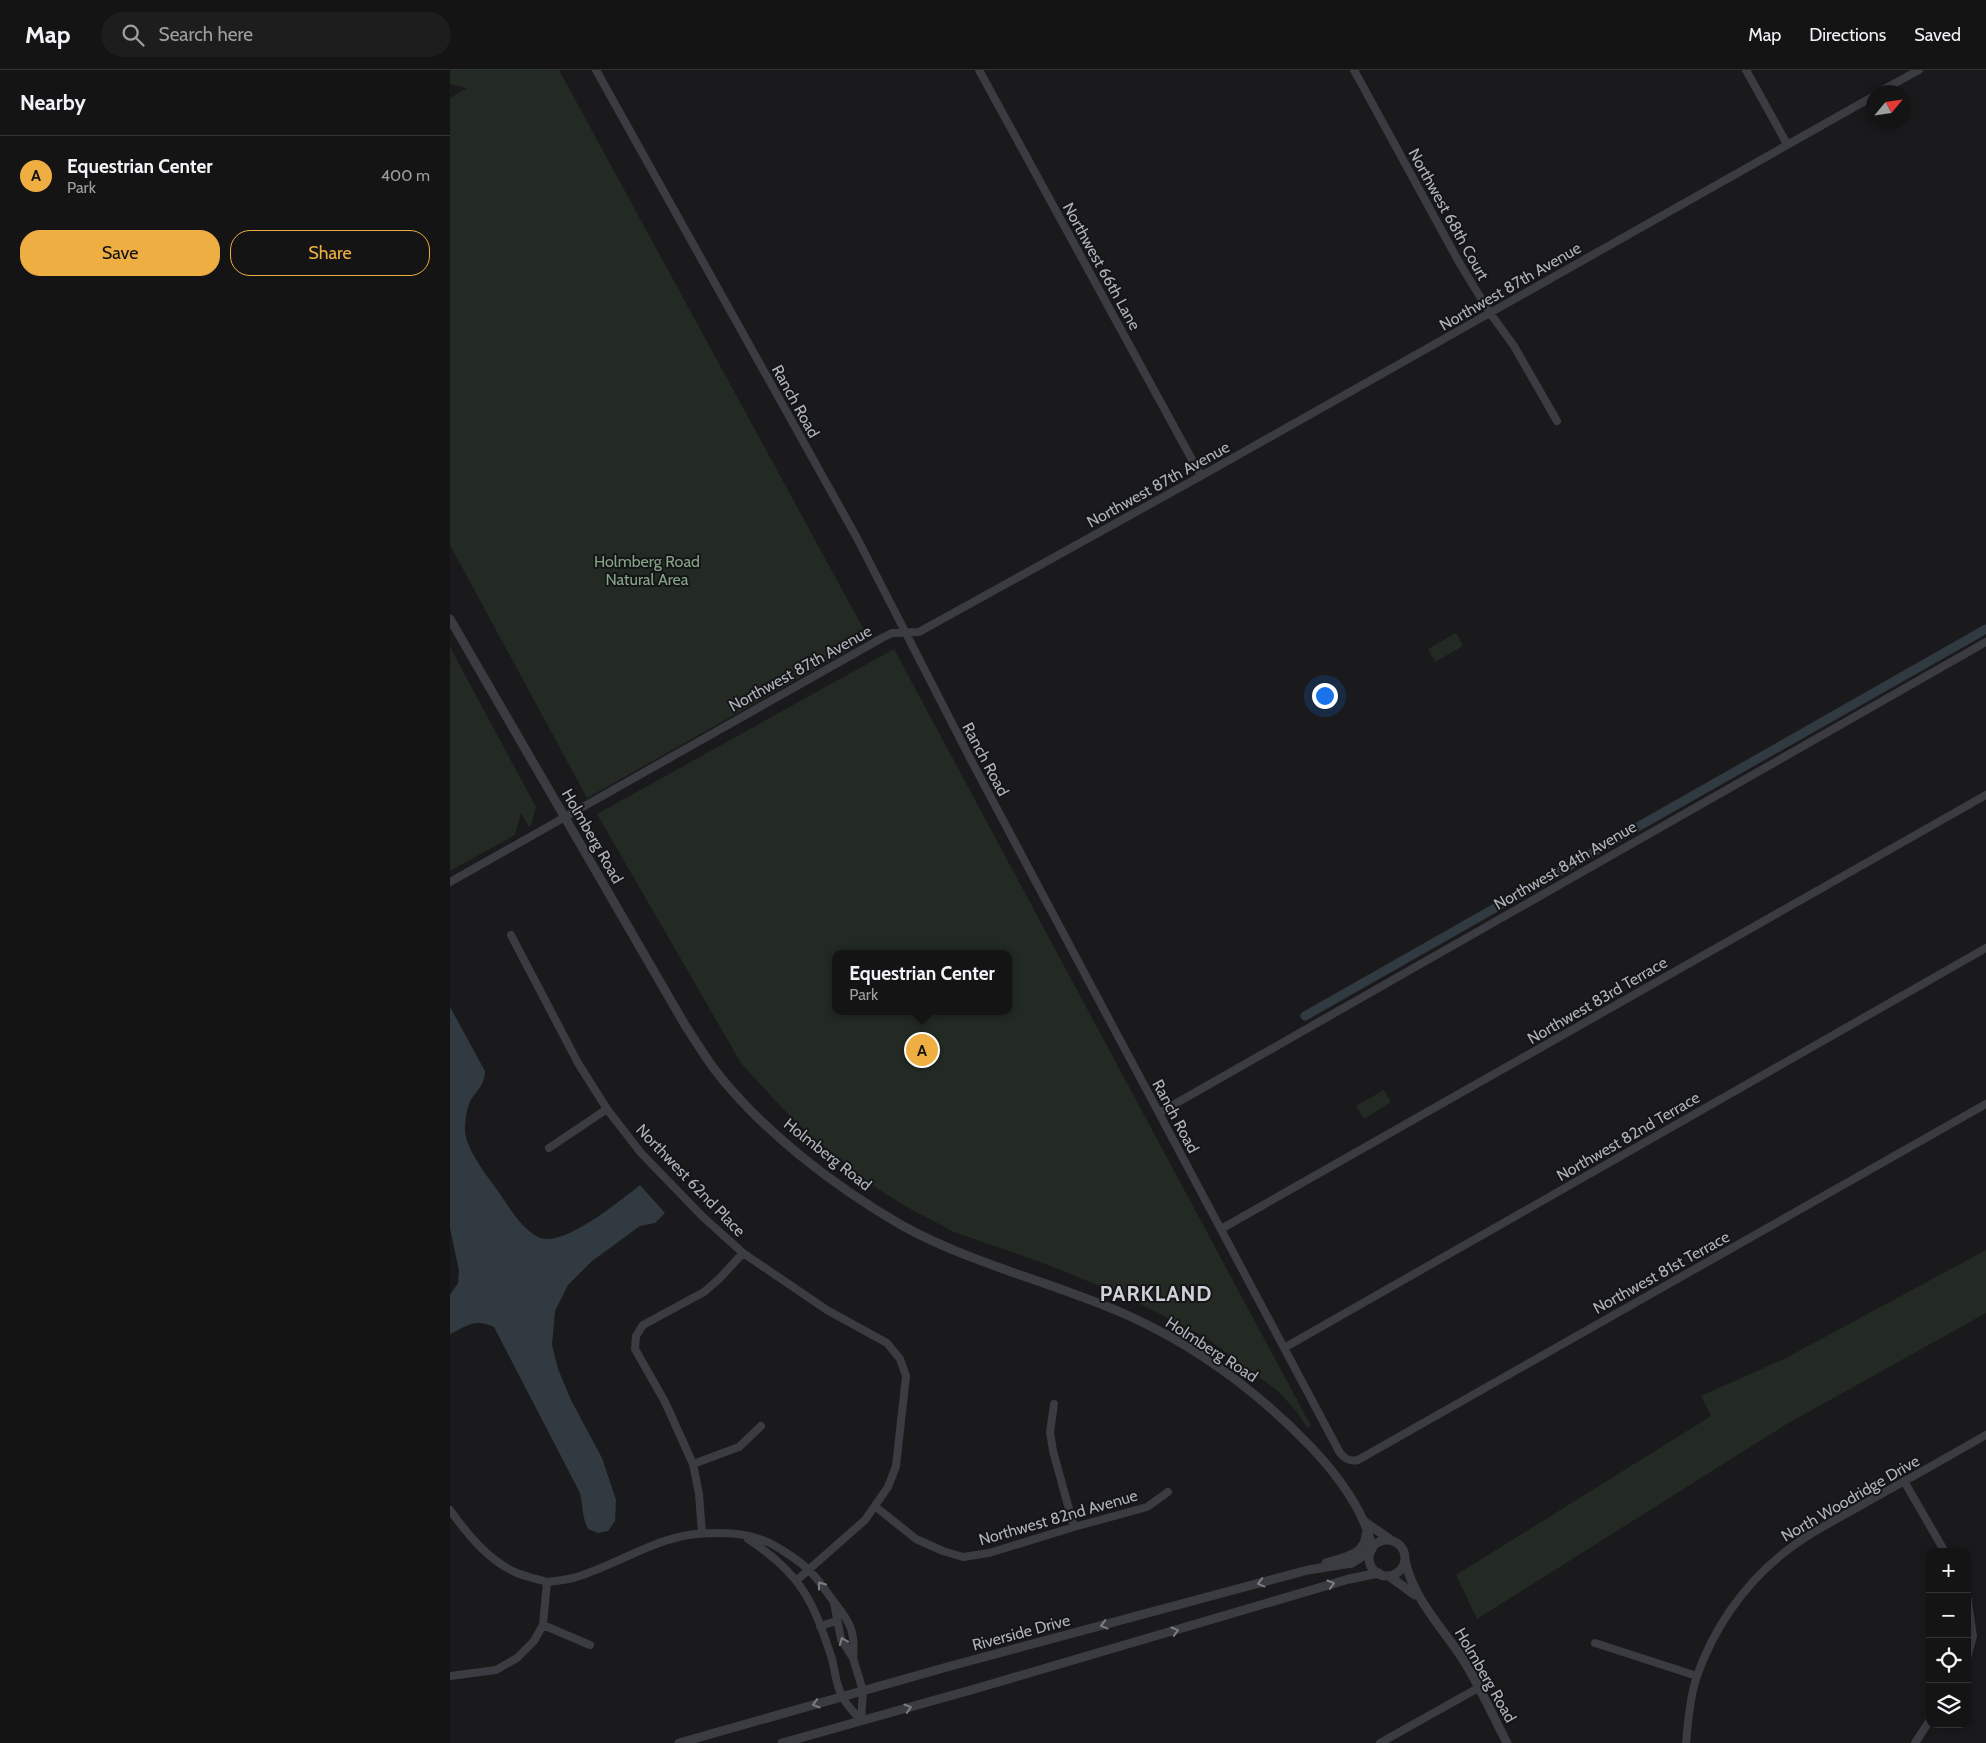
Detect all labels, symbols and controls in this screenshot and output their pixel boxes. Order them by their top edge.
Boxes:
search box [101,12,451,57]
text: Map [25,20,71,49]
icon: search [119,21,147,49]
text: Search here [159,23,253,46]
text: Map [1748,24,1781,46]
text: Directions [1809,24,1886,46]
text: Saved [1914,24,1961,46]
north arrow [1866,85,1911,130]
text: Nearby [20,90,86,115]
street label: Northwest 68th Court [1404,145,1493,284]
text: Equestrian Center [67,155,213,178]
text: A [31,166,41,185]
text: 400 m [381,166,430,185]
text: Park [67,178,96,197]
street label: Northwest 66th Lane [1059,199,1144,333]
button: Save [20,230,220,276]
button: Share [230,230,430,276]
street label: Northwest 87th Avenue [1436,238,1584,335]
street label: Ranch Road [768,361,823,441]
street label: Northwest 87th Avenue [1084,437,1233,532]
park label: Holmberg Road Natural Area [594,552,700,589]
street label: Northwest 87th Avenue [726,621,875,716]
your location [1312,683,1338,709]
street label: Ranch Road [958,719,1013,799]
street label: Holmberg Road [558,786,627,887]
street label: Northwest 84th Avenue [1491,817,1640,914]
popup [832,950,1012,1015]
street label: Northwest 83rd Terrace [1524,953,1671,1048]
text: Equestrian Center [849,962,995,985]
text: Park [849,985,878,1004]
pin: A [906,1031,938,1069]
street label: Ranch Road [1148,1076,1203,1156]
street label: Northwest 82nd Terrace [1553,1088,1703,1185]
street label: Holmberg Road [780,1114,875,1195]
street label: Northwest 62nd Place [632,1120,749,1241]
street label: Northwest 81st Terrace [1590,1227,1733,1318]
district label: PARKLAND [1100,1281,1212,1306]
street label: Holmberg Road [1162,1313,1261,1386]
street label: North Woodridge Drive [1778,1451,1923,1546]
street label: Northwest 82nd Avenue [977,1486,1140,1549]
map controls [1926,1548,1971,1728]
button: + [1926,1548,1971,1593]
one-way arrow [1257,1577,1265,1587]
one-way arrow [1326,1580,1334,1590]
one-way arrow [819,1582,827,1591]
button: − [1926,1593,1971,1638]
street label: Riverside Drive [970,1610,1072,1655]
one-way arrow [1099,1619,1108,1630]
street label: Holmberg Road [1451,1625,1520,1726]
one-way arrow [1171,1626,1179,1636]
one-way arrow [839,1637,849,1646]
button: locate [1926,1638,1971,1683]
button: layers [1926,1683,1971,1728]
one-way arrow [813,1699,821,1709]
one-way arrow [903,1703,912,1713]

